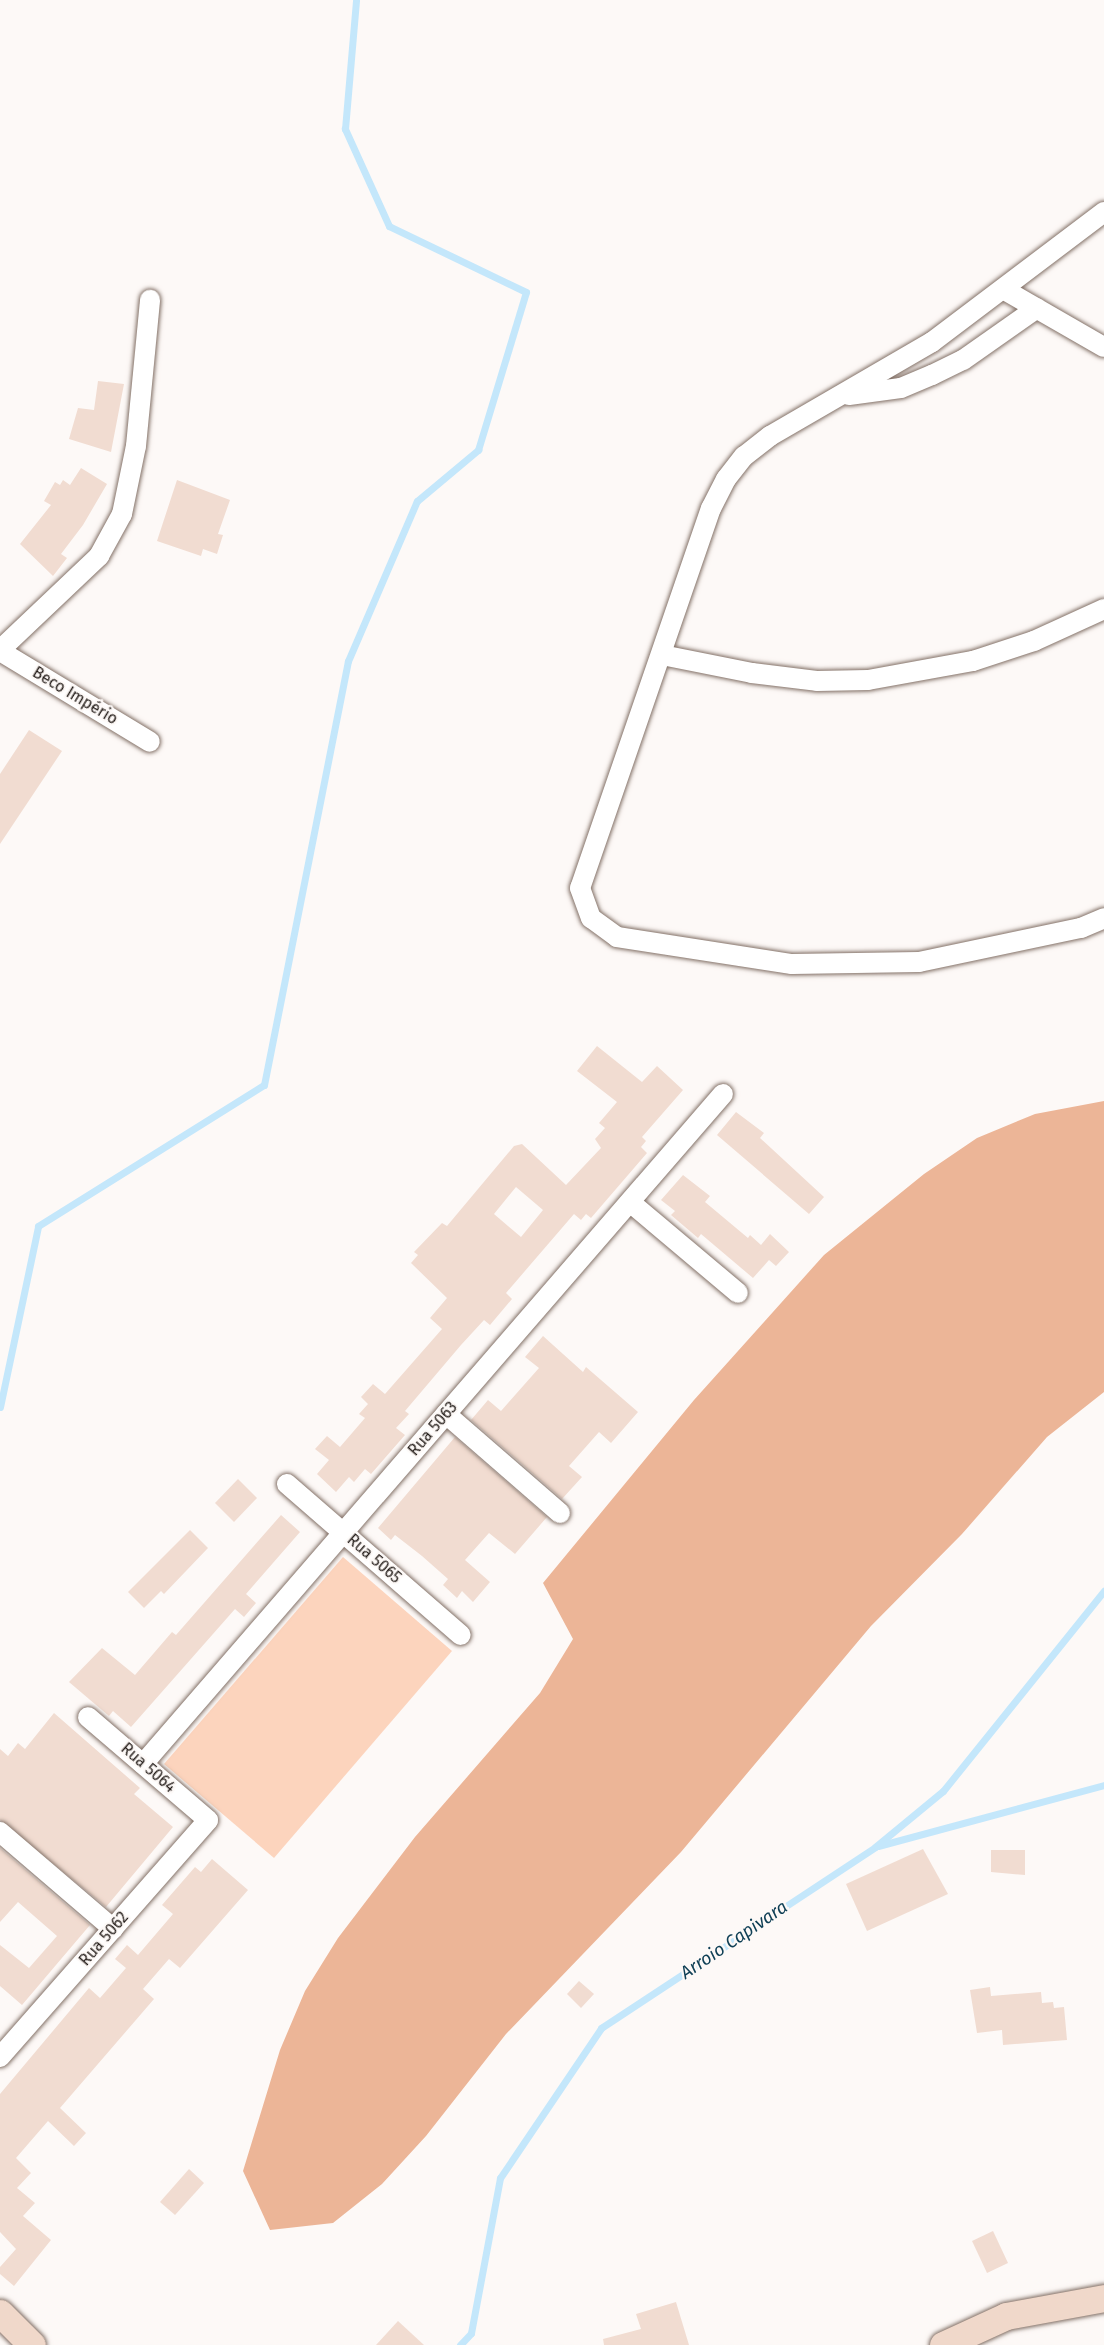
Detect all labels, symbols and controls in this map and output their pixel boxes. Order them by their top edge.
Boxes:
street label: Beco Império [29,663,121,729]
street label: Rua 5063 [404,1398,462,1460]
street label: Rua 5065 [343,1530,405,1588]
street label: Rua 5064 [117,1739,179,1797]
water label: Arroio Capivara [676,1896,792,1984]
street label: Rua 5062 [75,1908,133,1970]

